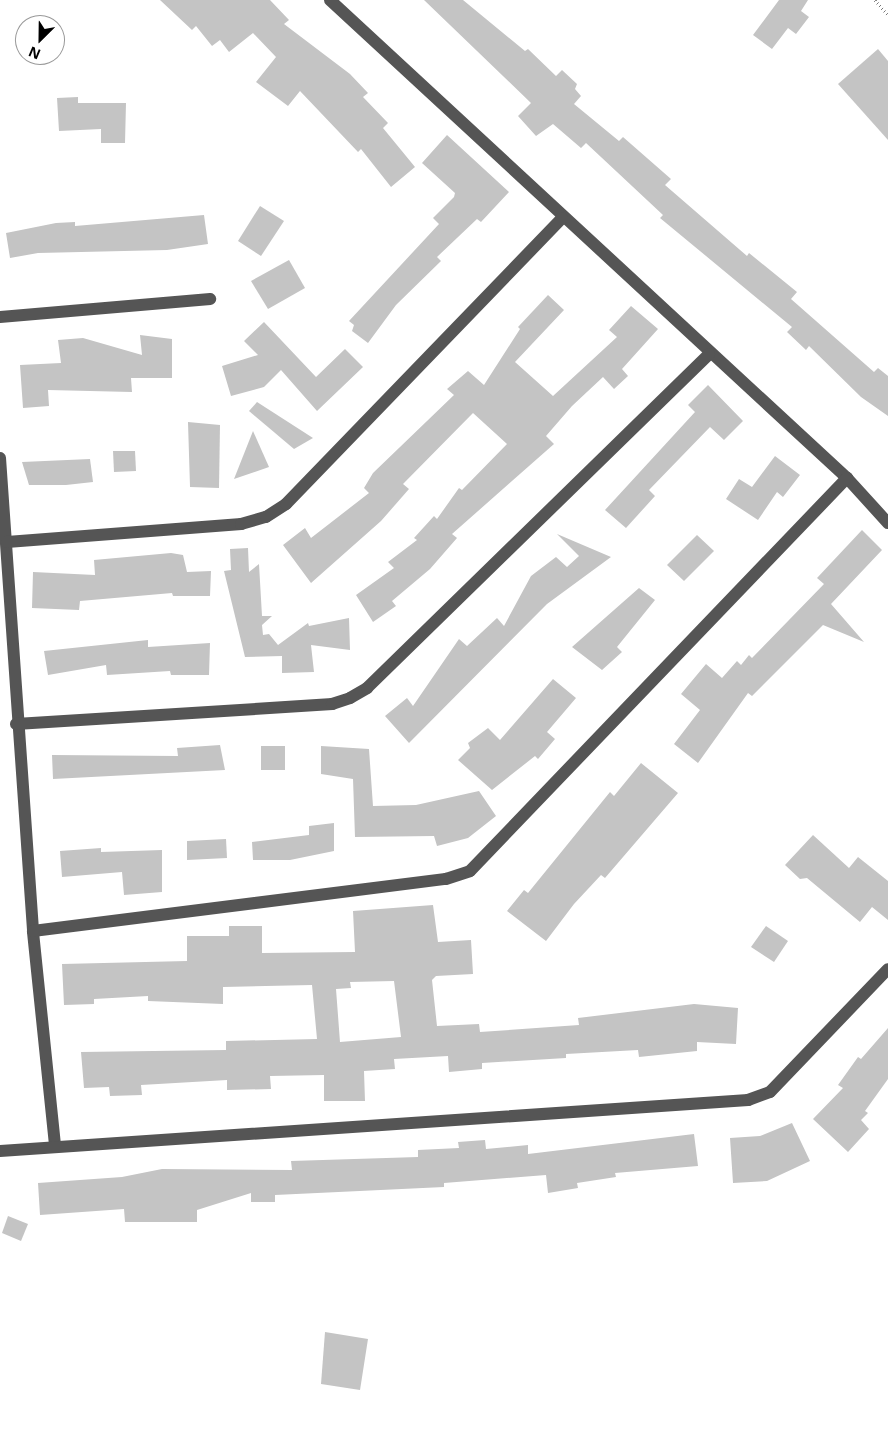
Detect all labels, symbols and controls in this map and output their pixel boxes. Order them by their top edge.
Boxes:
north arrow [15,15,65,65]
text: N [25,42,43,64]

